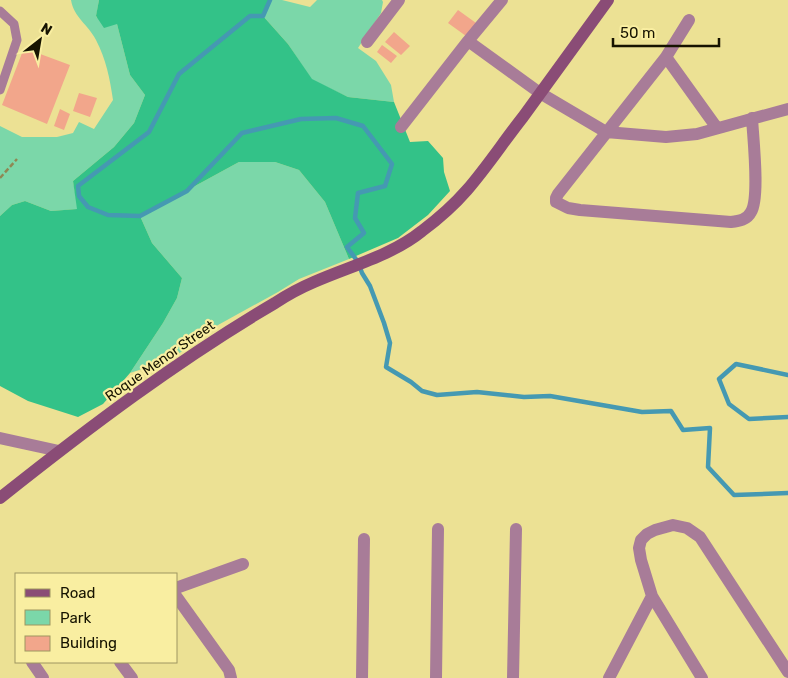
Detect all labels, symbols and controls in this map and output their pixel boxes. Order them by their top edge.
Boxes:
north arrow [15,15,65,65]
scale bar [613,15,719,47]
text: N [38,19,55,39]
text: 50 m [620,24,655,42]
street label: Roque Menor Street [102,317,218,405]
legend [15,573,178,663]
text: Road [60,584,96,602]
text: Park [60,609,91,627]
text: Building [60,634,117,652]

